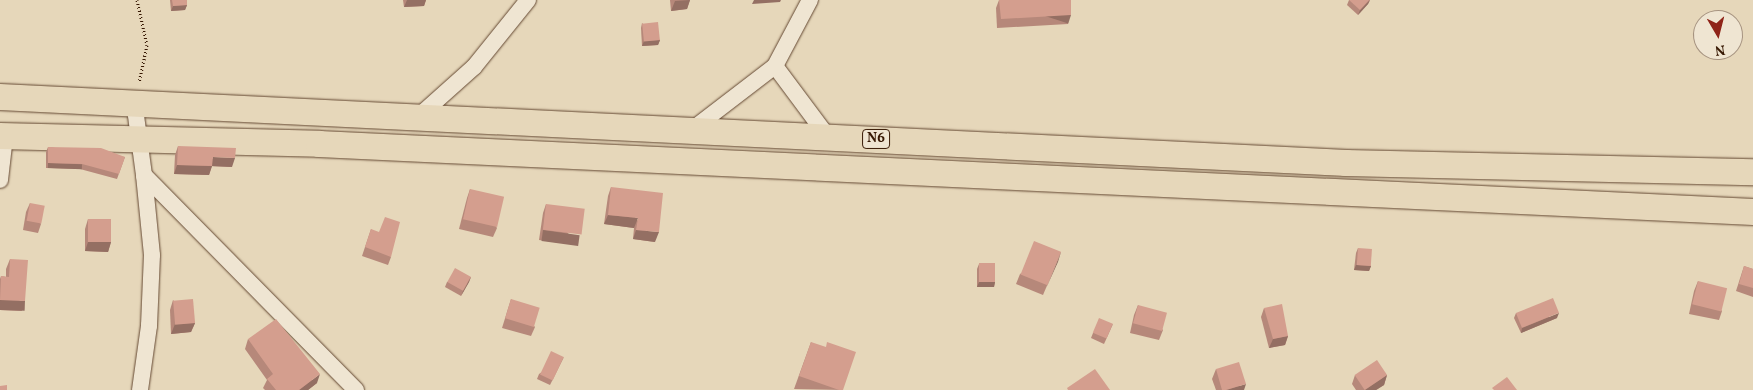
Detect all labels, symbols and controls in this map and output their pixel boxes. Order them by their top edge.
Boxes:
north arrow [1693,10,1743,60]
text: N [1714,39,1726,59]
road number: N6 [861,128,891,150]

